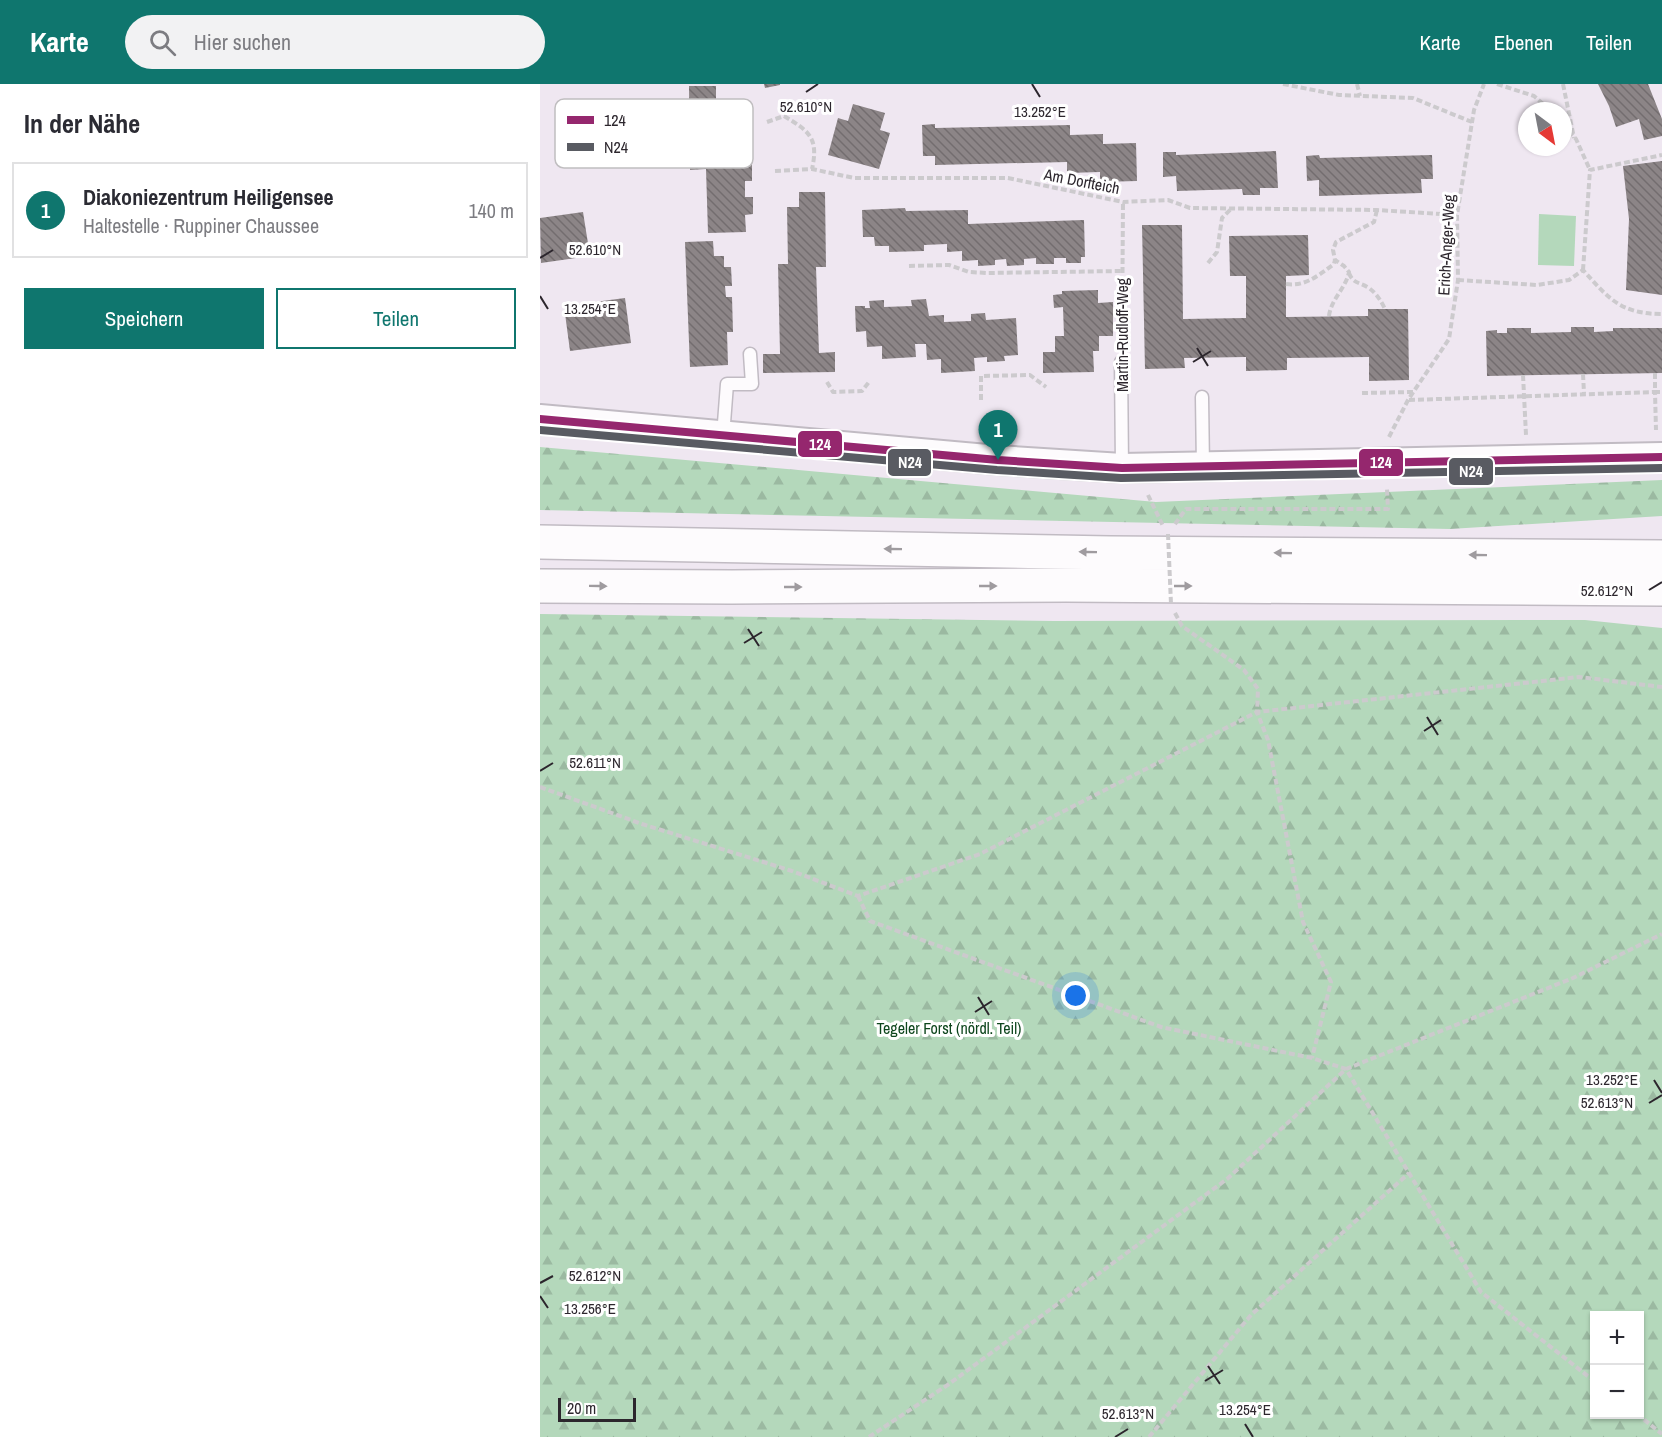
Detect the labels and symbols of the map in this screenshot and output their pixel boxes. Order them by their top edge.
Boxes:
text: 52.610°N [780,96,832,117]
legend [555,99,753,168]
text: 13.252°E [1014,101,1066,122]
north arrow [1518,102,1572,156]
text: 124 [604,109,626,131]
text: N24 [604,136,628,158]
street label: Am Dorfteich [1041,163,1122,199]
street label: Erich-Anger-Weg [1432,193,1460,296]
text: 52.610°N [569,239,621,260]
street label: Martin-Rudloff-Weg [1111,277,1133,392]
text: 13.254°E [564,298,616,319]
pin: 1 [978,410,1018,460]
line badge: 124 [797,430,843,458]
text: 124 [809,433,832,455]
line badge: N24 [887,448,932,477]
line badge: 124 [1358,448,1404,477]
text: N24 [898,451,923,473]
text: 124 [1370,451,1393,473]
line badge: N24 [1448,457,1494,486]
text: N24 [1459,460,1484,482]
one-way arrow [883,544,902,554]
one-way arrow [1078,548,1097,557]
one-way arrow [1273,549,1292,558]
one-way arrow [1468,550,1487,560]
text: 52.612°N [1581,580,1633,601]
one-way arrow [589,581,608,591]
one-way arrow [979,581,998,591]
one-way arrow [1174,581,1193,591]
one-way arrow [784,582,803,592]
text: 52.611°N [569,752,621,773]
your location [1061,981,1090,1010]
park label: Tegeler Forst (nördl. Teil) [877,1017,1021,1039]
text: 13.252°E [1586,1069,1638,1090]
text: 52.613°N [1581,1092,1633,1113]
text: 52.612°N [569,1265,621,1286]
text: 13.256°E [564,1298,616,1319]
scale bar [558,1395,636,1422]
text: 13.254°E [1219,1399,1271,1420]
text: 52.613°N [1102,1403,1154,1424]

